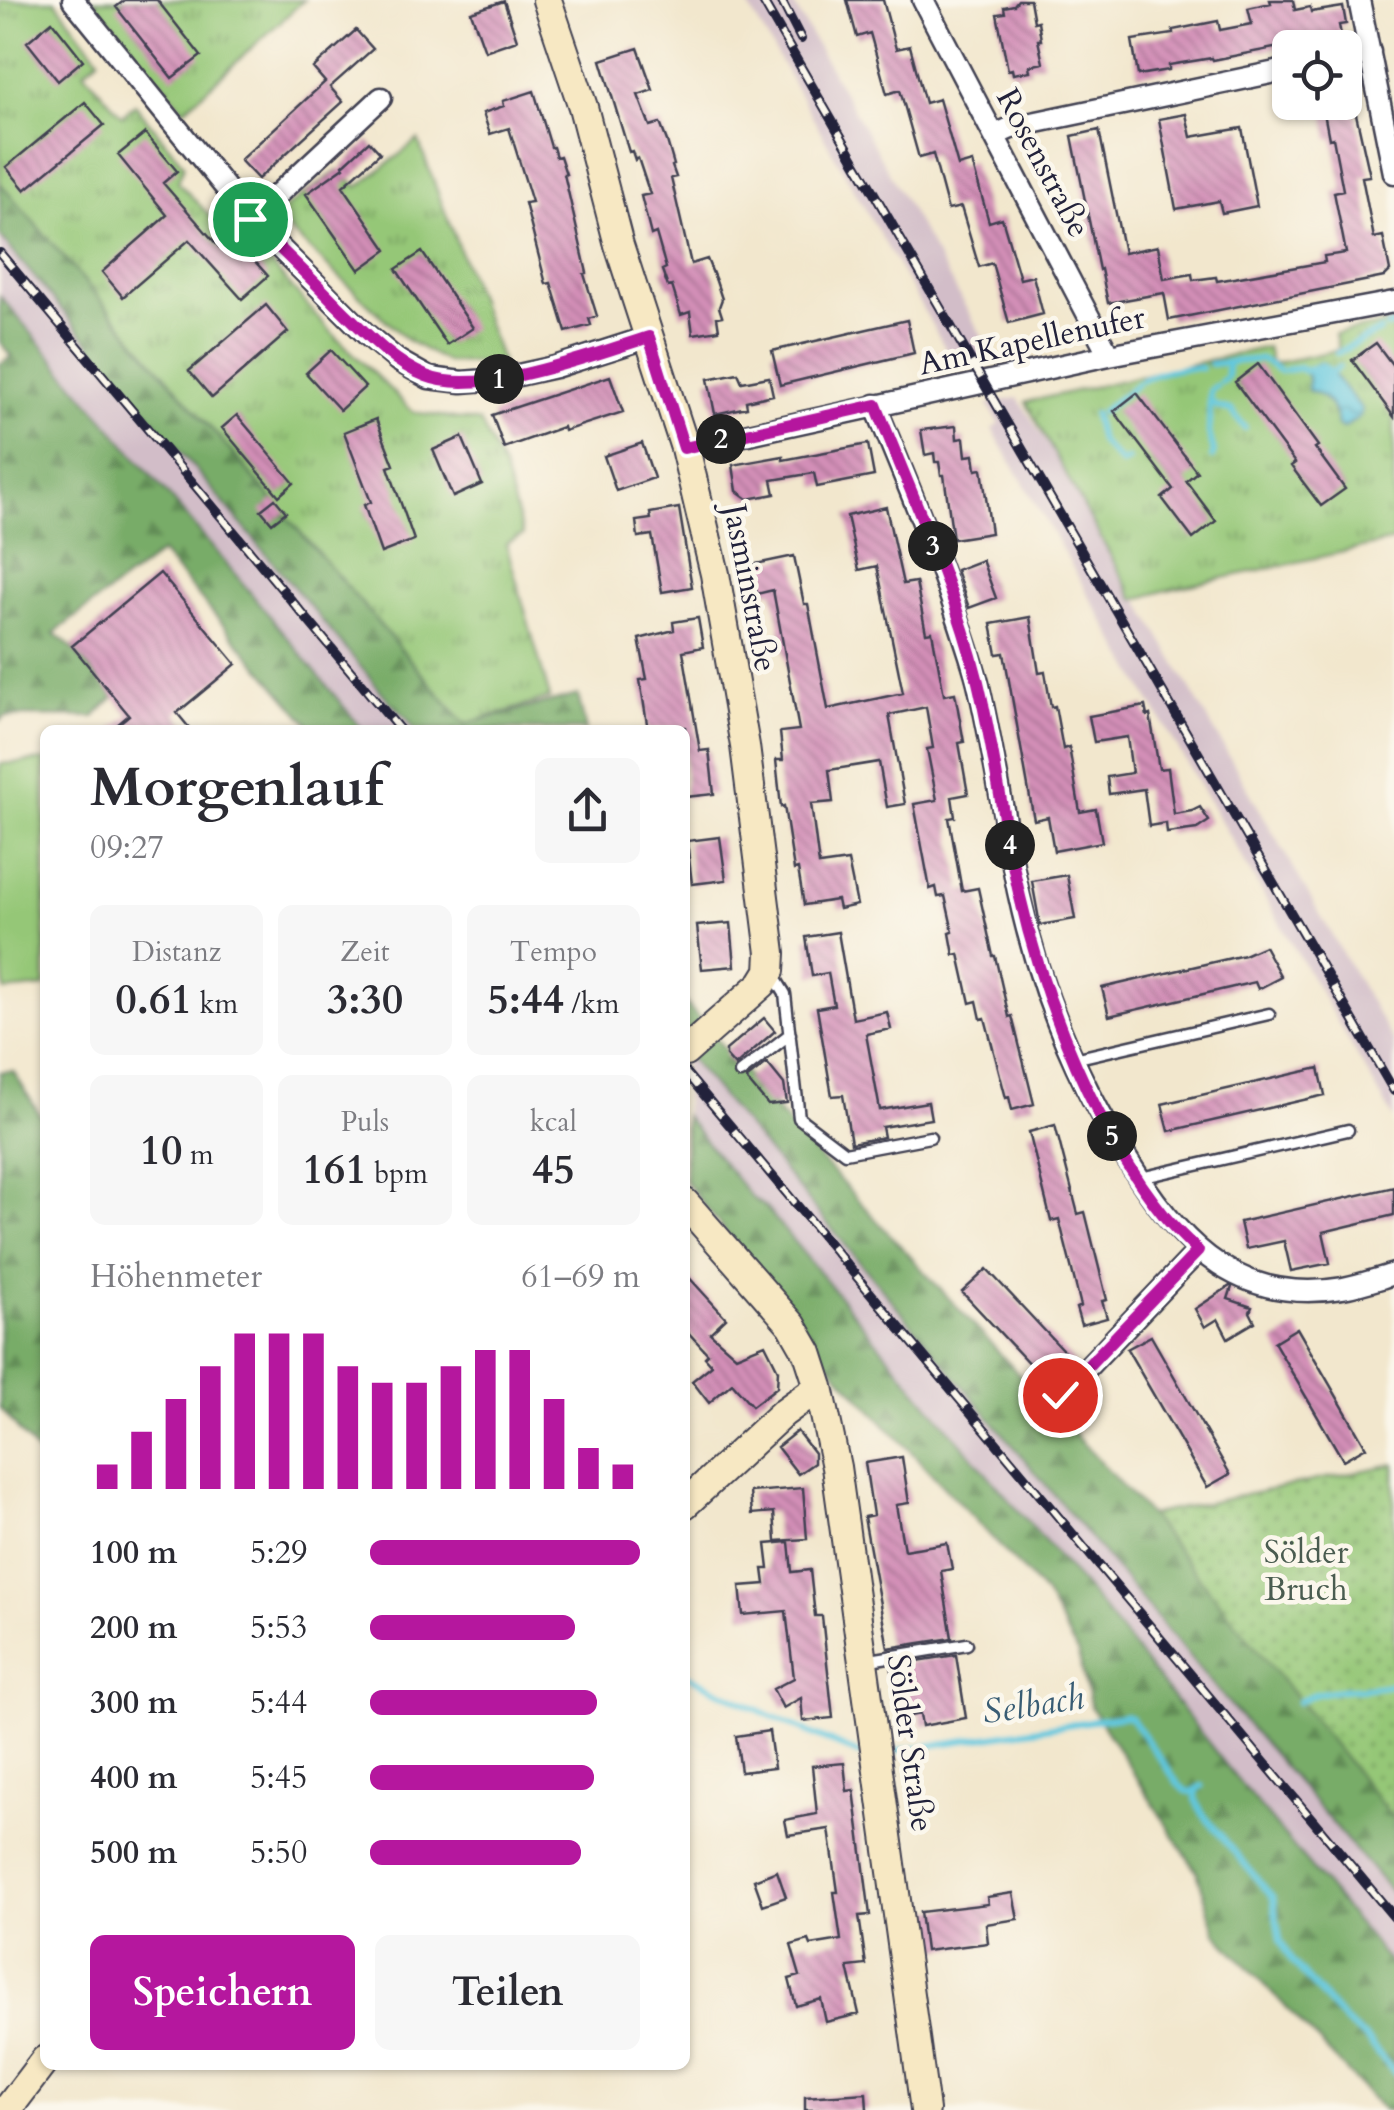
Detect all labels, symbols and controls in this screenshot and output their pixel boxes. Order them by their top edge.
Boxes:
map controls [1272,30,1362,120]
button: locate [1272,30,1362,120]
street label: Rosenstraße [985,81,1101,245]
pin [208,177,293,262]
icon: arrive [223,192,278,247]
street label: Am Kapellenufer [915,295,1149,386]
pin: 1 [474,354,524,404]
text: 1 [492,360,506,398]
pin: 2 [696,414,746,464]
text: 2 [714,420,728,458]
street label: Jasminstraße [711,497,788,675]
pin: 3 [908,521,958,571]
text: 3 [926,527,940,565]
text: Morgenlauf [90,751,383,825]
button: share [535,758,640,863]
pin: 4 [985,820,1035,870]
text: 09:27 [90,826,164,870]
text: 4 [1003,826,1017,864]
text: Distanz [132,933,221,971]
text: Zeit [340,933,390,971]
text: Tempo [510,933,597,971]
text: 0.61 [115,971,192,1028]
text: 3:30 [327,971,403,1028]
text: 5:44 [487,971,564,1028]
text: km [192,985,238,1023]
text: /km [564,985,619,1023]
text: Puls [341,1103,389,1141]
text: kcal [530,1103,577,1141]
pin: 5 [1087,1111,1137,1161]
text: 5 [1105,1117,1119,1155]
text: 10 [140,1122,183,1179]
text: m [183,1136,214,1174]
text: 161 [302,1141,367,1198]
text: 45 [532,1141,575,1198]
text: bpm [367,1155,428,1193]
text: Höhenmeter [90,1255,262,1299]
text: 61–69 m [521,1255,640,1299]
pin [1018,1353,1103,1438]
icon: check [1033,1368,1088,1423]
text: 100 m [90,1531,177,1575]
text: 5:29 [250,1531,307,1575]
park label: Sölder Bruch [1264,1531,1349,1612]
text: 200 m [90,1606,177,1650]
text: 5:53 [250,1606,307,1650]
street label: Sölder Straße [876,1652,944,1834]
water label: Selbach [979,1673,1087,1737]
text: 300 m [90,1681,177,1725]
text: 5:44 [250,1681,307,1725]
text: 400 m [90,1756,177,1800]
text: 5:45 [250,1756,307,1800]
text: 500 m [90,1831,177,1875]
text: 5:50 [250,1831,307,1875]
button: Speichern [90,1935,355,2050]
button: Teilen [375,1935,640,2050]

